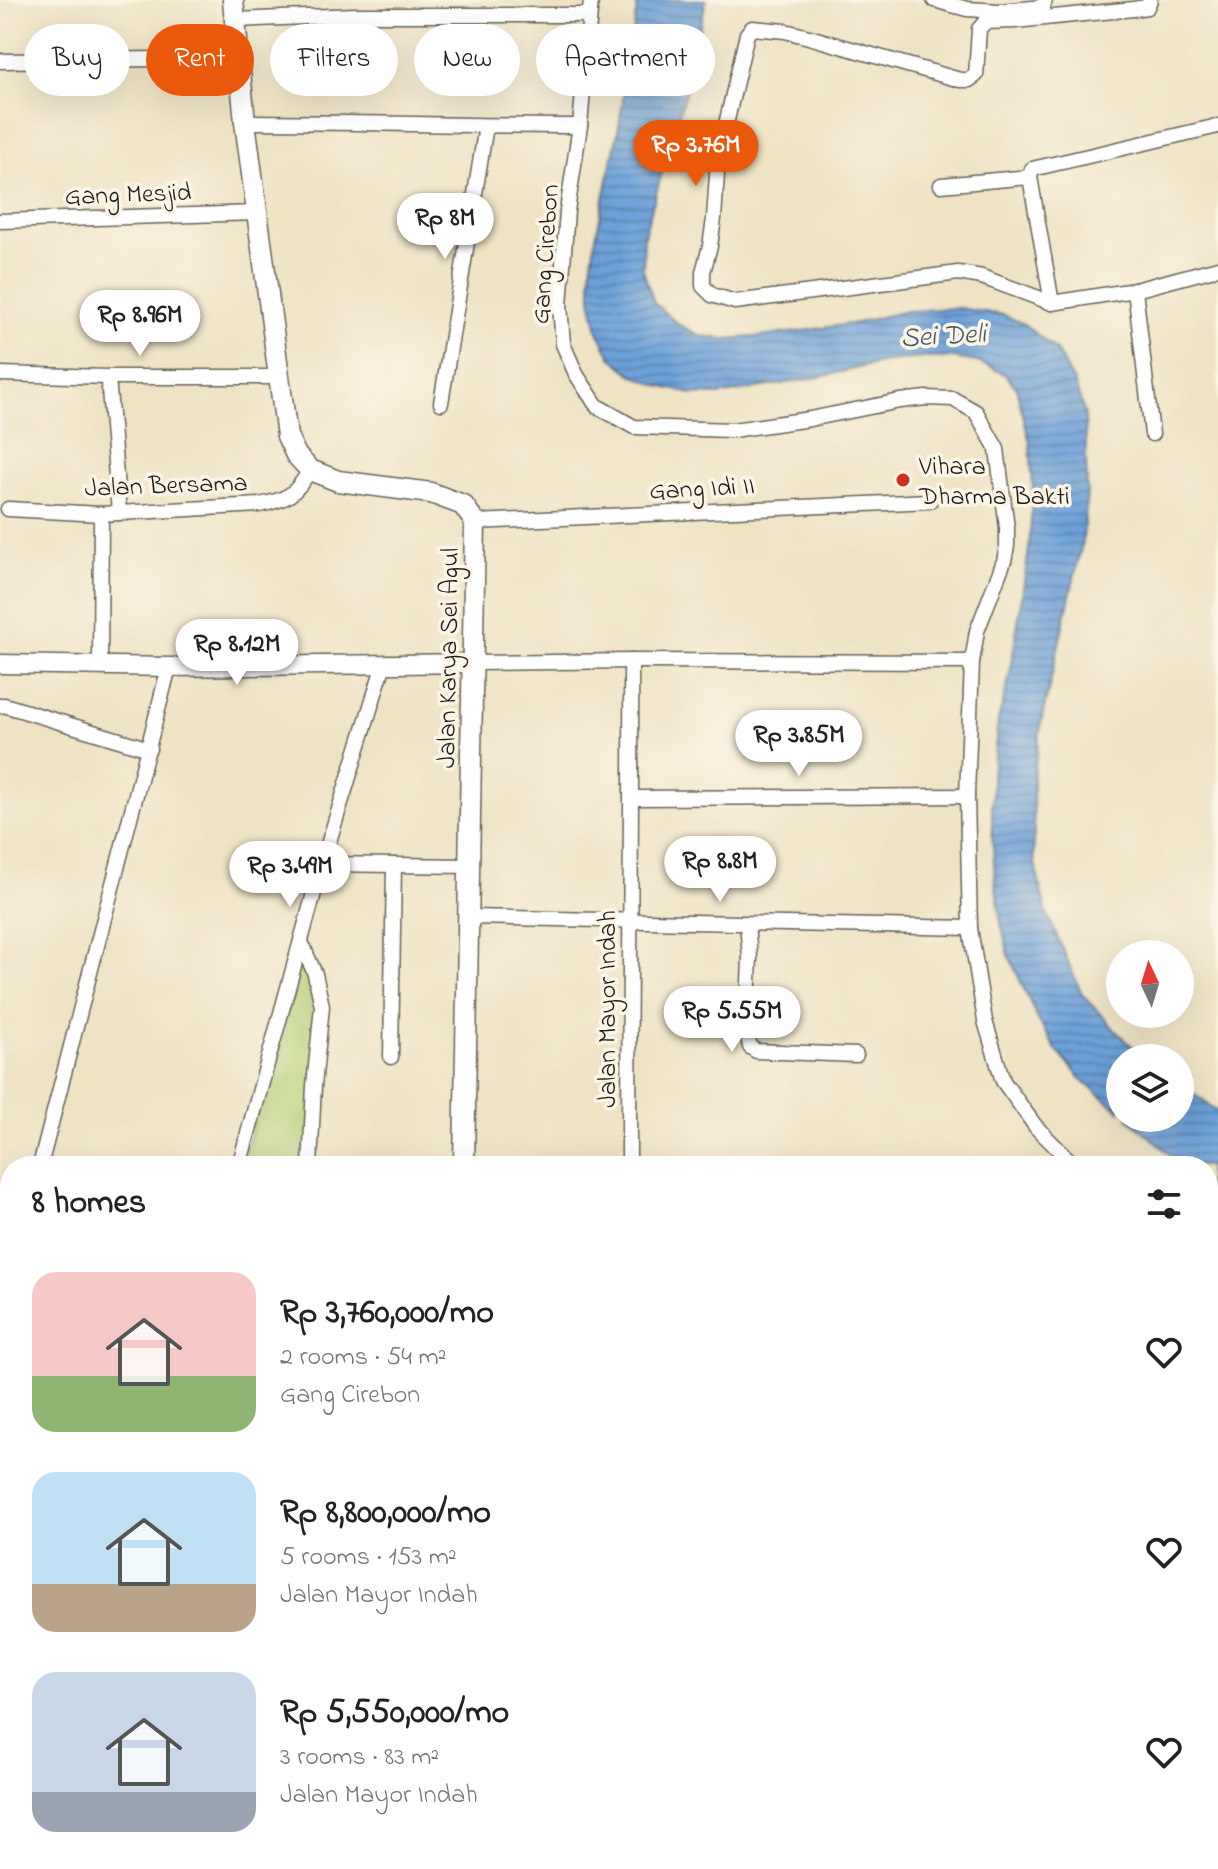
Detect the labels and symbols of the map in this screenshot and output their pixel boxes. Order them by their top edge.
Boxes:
pin: Rp 3.76M [613,120,779,188]
street label: Gang Mesjid [64,175,192,217]
street label: Gang Cirebon [523,183,571,325]
pin: Rp 8M [389,193,501,261]
pin: Rp 8.96M [57,290,223,358]
water label: Sei Deli [899,315,990,360]
place label: Vihara Dharma Bakti [918,449,1070,517]
street label: Jalan Bersama [84,465,248,509]
street label: Gang Idi II [648,468,756,512]
marker: Vihara Dharma Bakti [894,471,912,489]
street label: Jalan Karya Sei Agul [429,547,471,769]
pin: Rp 8.12M [154,619,320,687]
pin: Rp 3.85M [716,710,882,778]
pin: Rp 8.8M [646,836,794,904]
pin: Rp 3.49M [207,841,373,909]
street label: Jalan Mayor Indah [590,910,628,1108]
north arrow [1106,940,1194,1028]
pin: Rp 5.55M [649,986,815,1054]

